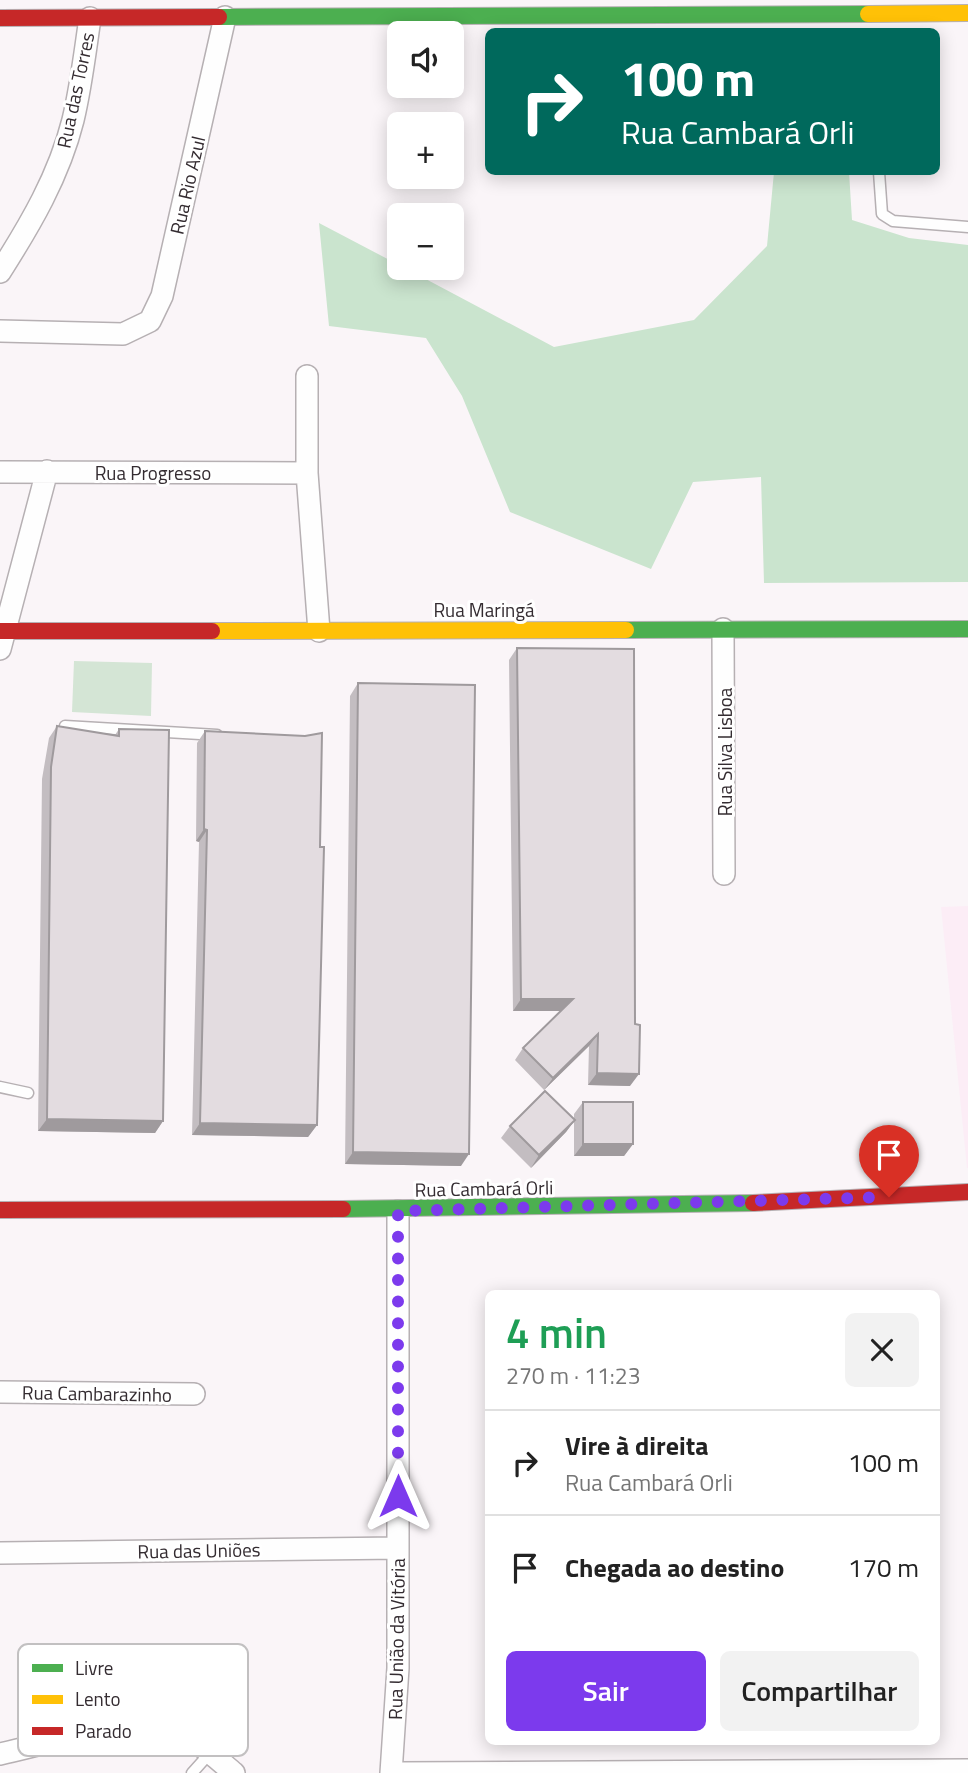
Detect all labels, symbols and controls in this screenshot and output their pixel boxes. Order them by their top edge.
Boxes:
map controls [387,21,464,280]
button: sound [387,21,464,98]
street label: Rua das Torres [49,29,101,151]
text: 100 m [621,40,755,115]
icon: right [506,56,597,147]
text: Rua Cambará Orli [621,108,854,156]
button: + [387,112,464,189]
street label: Rua Rio Azul [162,133,212,237]
button: − [387,203,464,280]
street label: Rua Progresso [95,458,211,487]
street label: Rua Maringá [433,595,535,624]
street label: Rua Silva Lisboa [710,687,739,816]
pin [859,1125,919,1197]
icon: arrive [870,1136,908,1174]
street label: Rua Cambará Orli [414,1172,554,1204]
text: 4 min [506,1300,607,1364]
button: close [845,1313,919,1387]
text: 270 m · 11:23 [506,1358,641,1393]
street label: Rua Cambarazinho [22,1377,172,1409]
text: Vire à direita [565,1426,708,1465]
text: 100 m [848,1443,919,1482]
icon: right [506,1444,544,1482]
position arrow [361,1459,435,1533]
text: Rua Cambará Orli [565,1465,733,1500]
street label: Rua das Uniões [137,1534,261,1566]
text: Chegada ao destino [565,1548,784,1587]
text: 170 m [848,1548,919,1587]
icon: arrive [506,1549,544,1587]
street label: Rua União da Vitória [380,1557,412,1720]
legend [18,1644,248,1756]
button: Sair [506,1651,706,1731]
button: Compartilhar [720,1651,919,1731]
text: Livre [75,1653,113,1682]
text: Lento [75,1684,120,1713]
text: Parado [75,1716,132,1745]

